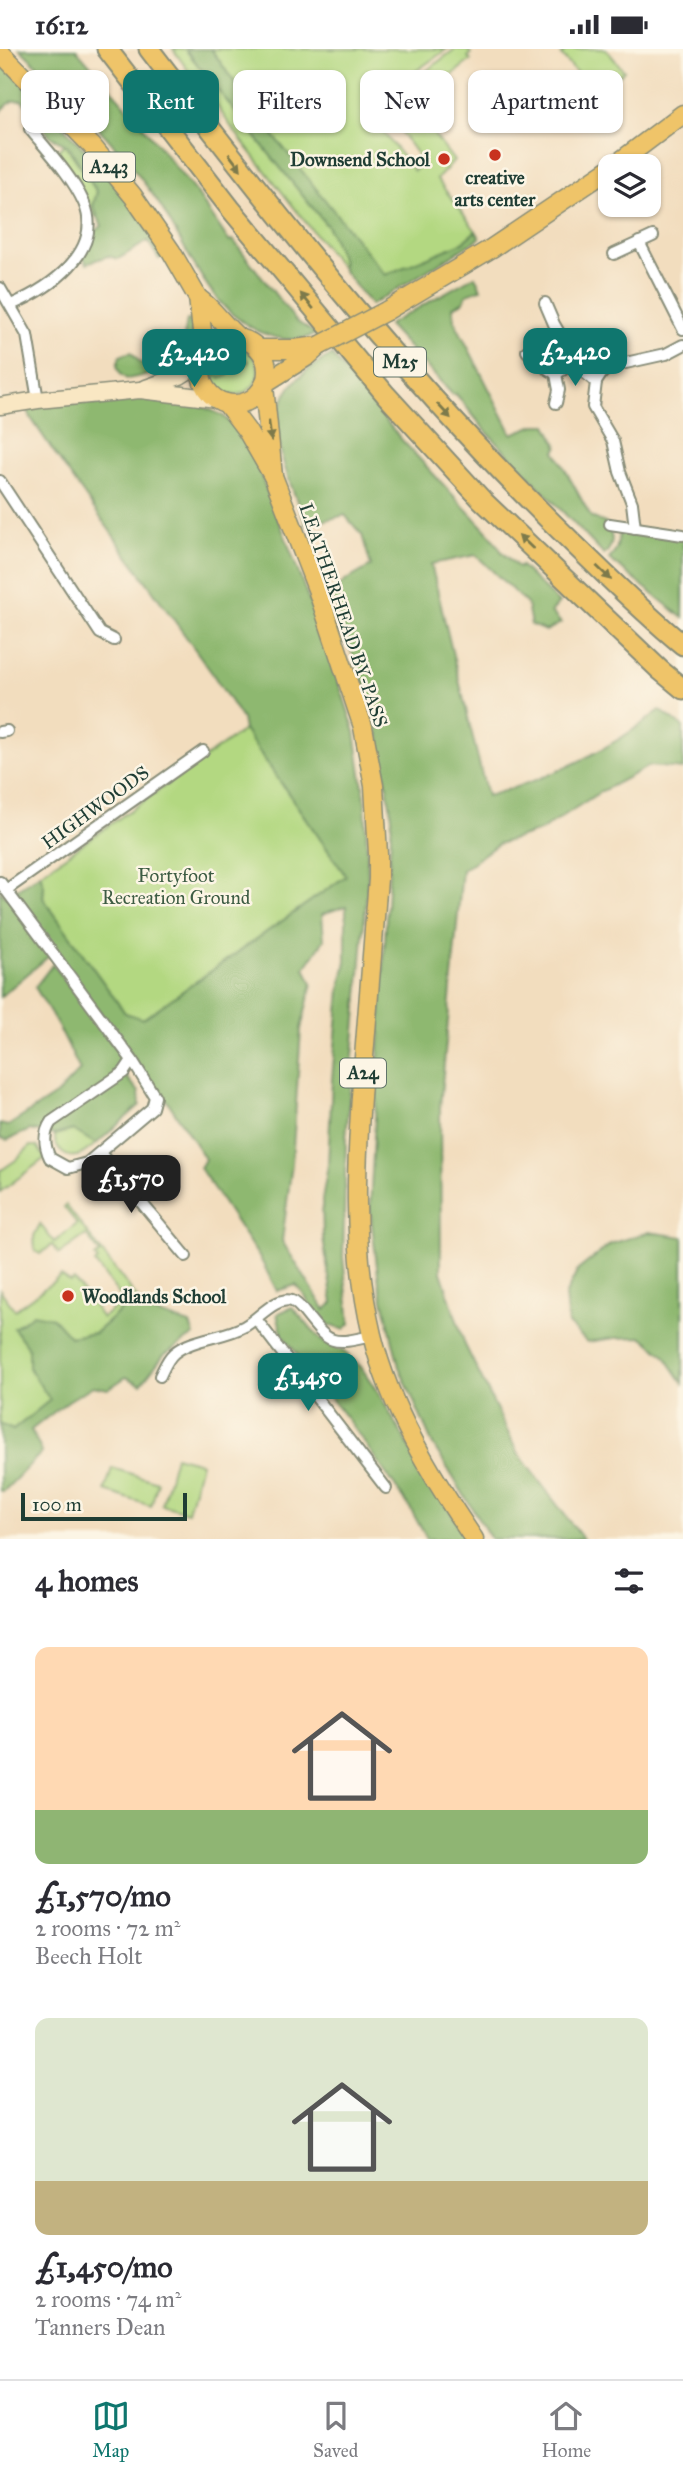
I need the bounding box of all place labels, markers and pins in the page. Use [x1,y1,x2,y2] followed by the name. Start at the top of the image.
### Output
[487,147,503,163] marker: creative arts center
[290,148,431,171] place label: Downsend School
[436,151,452,167] marker: Downsend School
[455,166,536,211] place label: creative arts center
[137,329,251,389] pin: £2,420
[518,329,632,388] pin: £2,420
[74,1155,188,1215] pin: £1,570
[82,1285,227,1308] place label: Woodlands School
[60,1288,76,1304] marker: Woodlands School
[251,1353,365,1413] pin: £1,450

